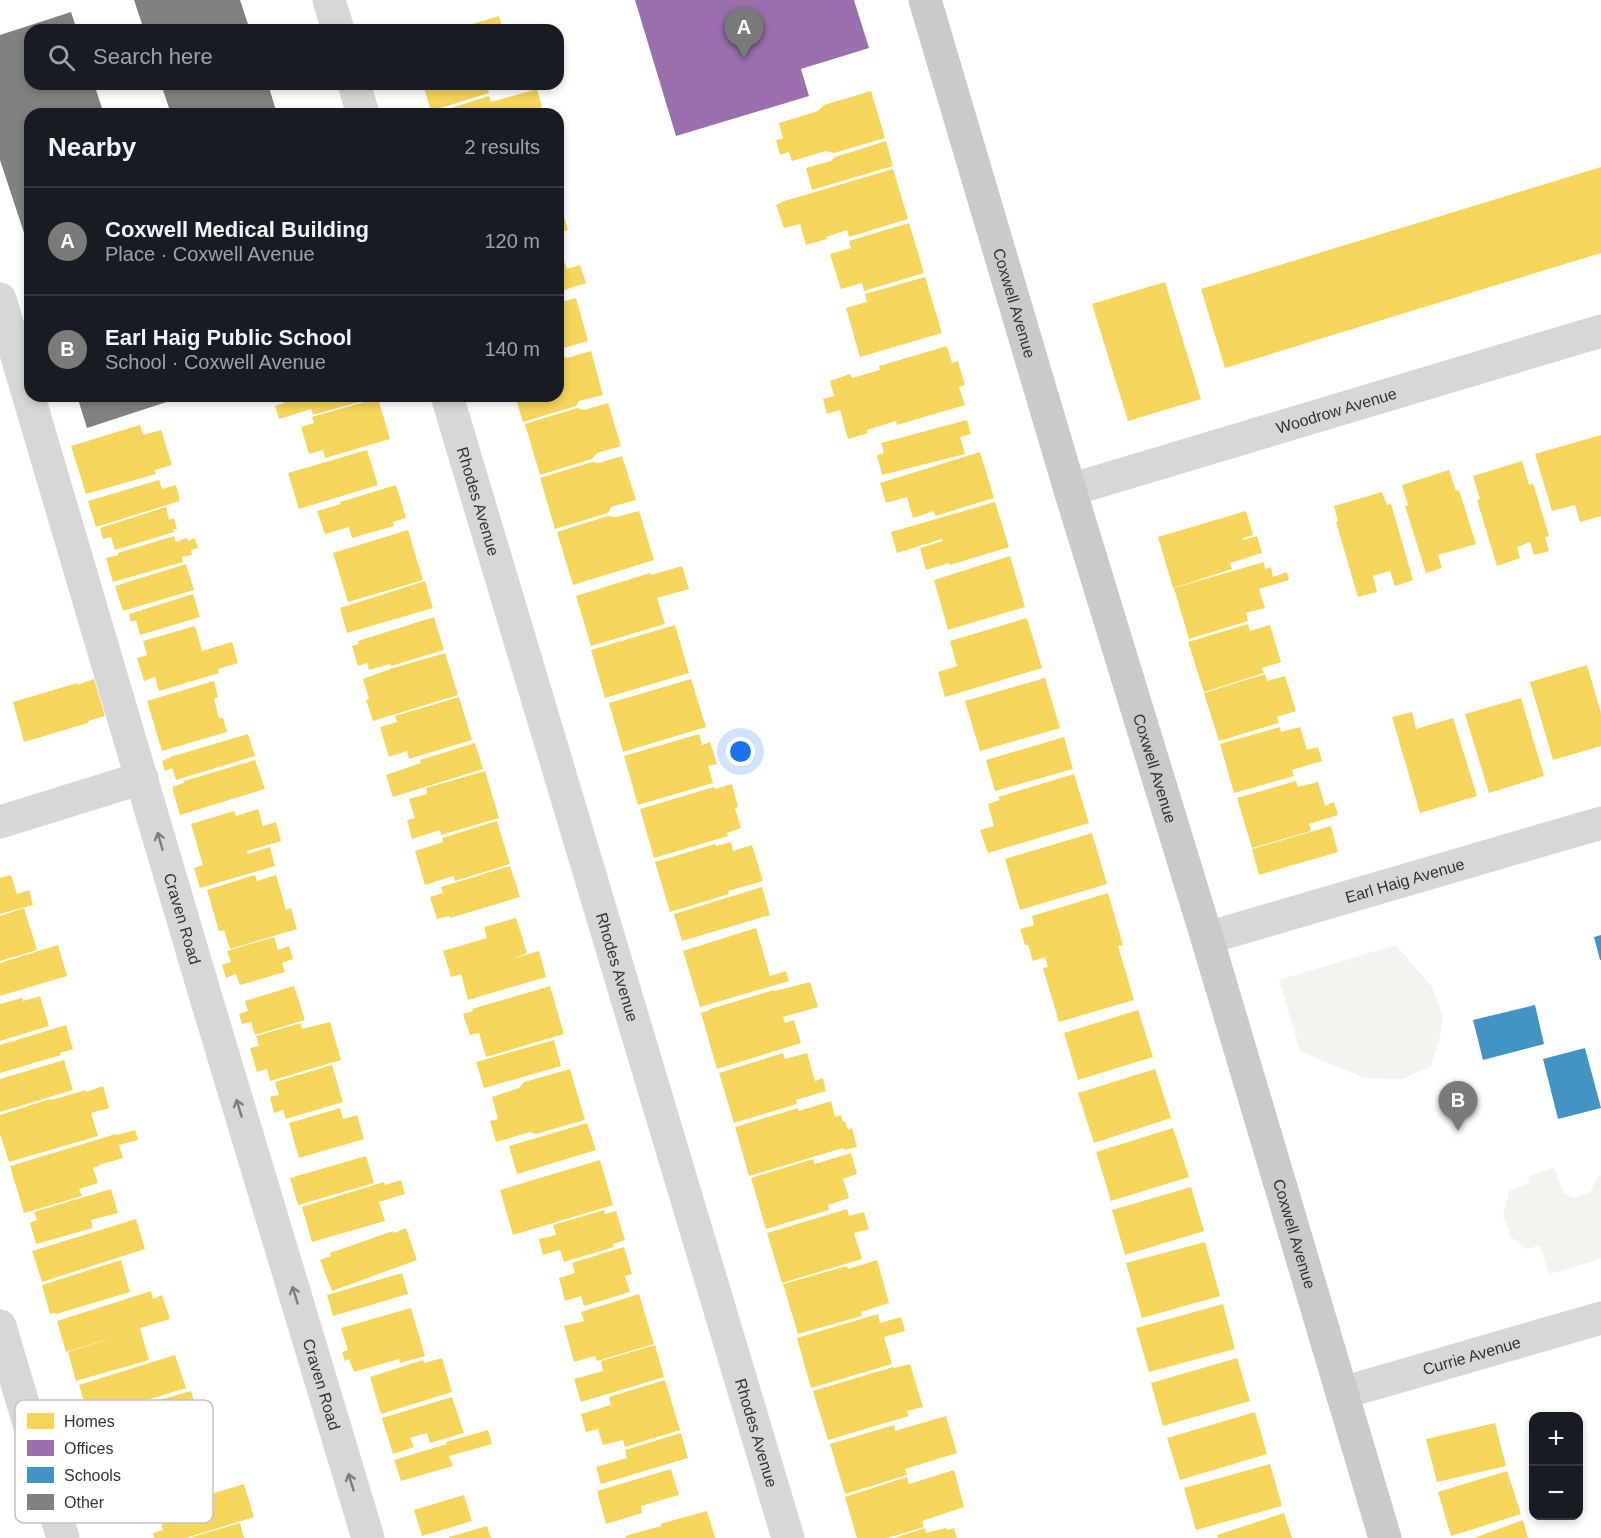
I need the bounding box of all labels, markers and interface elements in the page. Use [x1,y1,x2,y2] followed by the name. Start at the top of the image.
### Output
[724,8,764,58] pin: A
[24,24,564,90] search box
[45,41,78,74] icon: search
[93,44,213,69] text: Search here
[48,132,136,162] text: Nearby
[464,136,540,158] text: 2 results
[105,217,369,242] text: Coxwell Medical Building
[60,230,75,252] text: A
[484,230,540,252] text: 120 m
[105,243,315,265] text: Place · Coxwell Avenue
[990,246,1038,360] street label: Coxwell Avenue
[105,325,352,350] text: Earl Haig Public School
[60,338,75,360] text: B
[484,338,540,360] text: 140 m
[105,351,326,373] text: School · Coxwell Avenue
[1274,385,1399,437] street label: Woodrow Avenue
[454,445,502,558] street label: Rhodes Avenue
[1130,712,1179,825] street label: Coxwell Avenue
[726,737,755,766] your location
[154,832,165,851] one-way arrow
[1343,855,1467,906] street label: Earl Haig Avenue
[161,871,204,966] street label: Craven Road
[593,911,641,1024] street label: Rhodes Avenue
[1438,1082,1478,1131] pin: B
[233,1099,244,1118] one-way arrow
[1270,1177,1319,1291] street label: Coxwell Avenue
[289,1286,300,1305] one-way arrow
[1421,1334,1523,1378] street label: Currie Avenue
[300,1337,343,1432] street label: Craven Road
[732,1376,780,1489] street label: Rhodes Avenue
[15,1400,213,1523] legend
[1529,1412,1583,1520] map controls
[1529,1412,1583,1466] button: +
[64,1413,115,1430] text: Homes
[64,1440,114,1457] text: Offices
[1529,1466,1583,1520] button: −
[64,1467,121,1484] text: Schools
[345,1473,356,1492] one-way arrow
[64,1494,105,1511] text: Other

